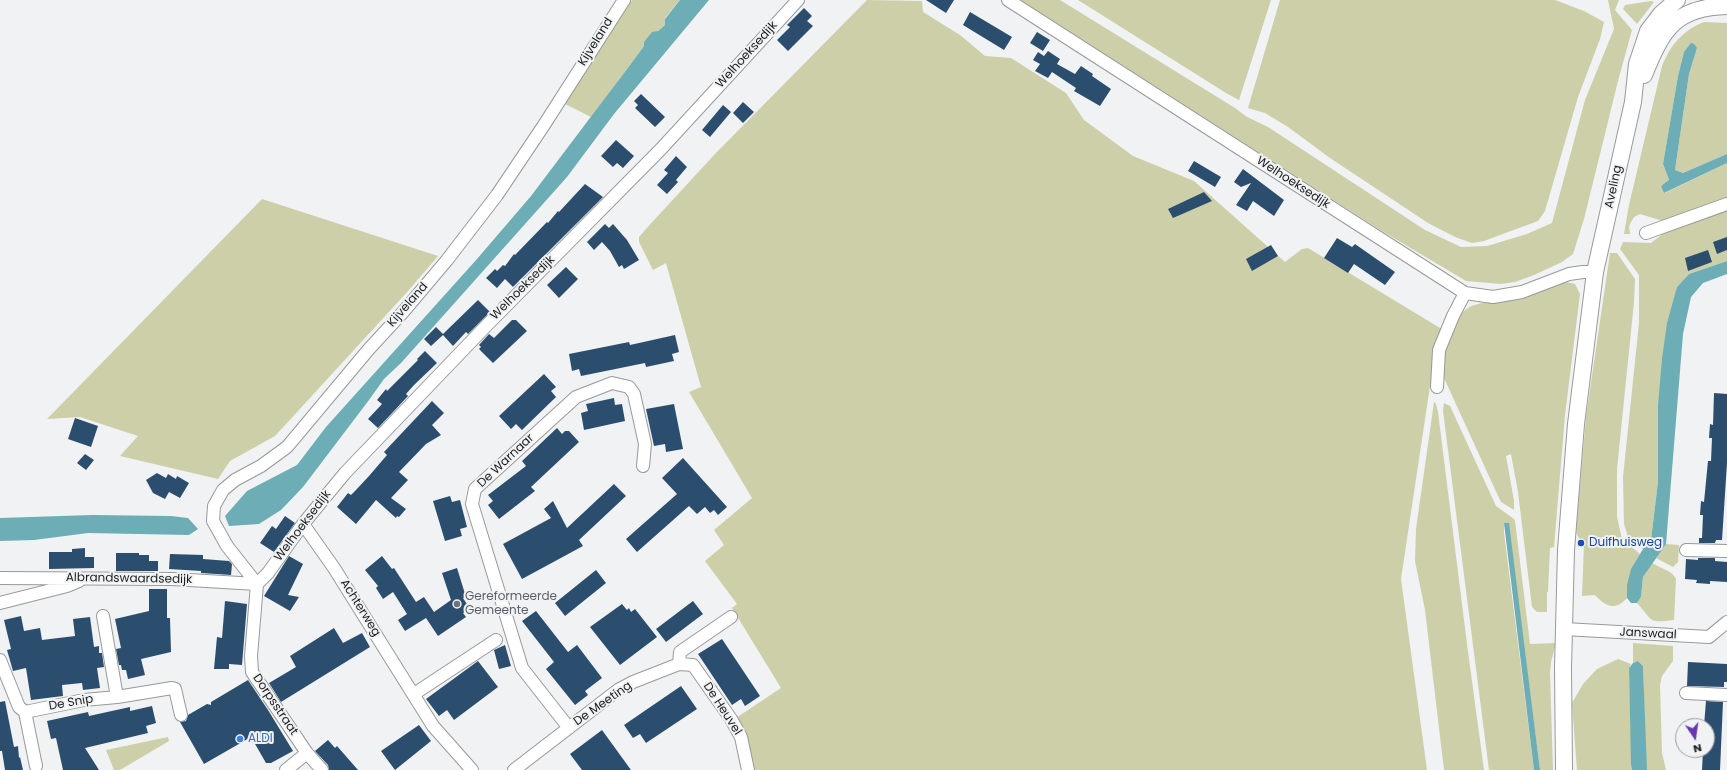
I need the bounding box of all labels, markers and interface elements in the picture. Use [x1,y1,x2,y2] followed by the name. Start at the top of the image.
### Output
[576,15,616,69] street label: Kijveland
[713,19,781,91] street label: Welhoeksedijk
[1253,154,1333,212] street label: Welhoeksedijk
[1602,164,1626,210] street label: Aveling
[488,253,558,323] street label: Welhoeksedijk
[385,280,431,330] street label: Kijveland
[475,431,537,491] street label: De Warnaar
[272,488,334,564] street label: Welhoeksedijk
[1589,536,1662,550] place label: Duifhuisweg
[1576,538,1586,548] marker: Duifhuisweg
[66,571,192,587] street label: Albrandswaardsedijk
[337,577,383,639] street label: Achterweg
[465,590,557,618] place label: Gereformeerde Gemeente
[452,599,462,609] marker: Gereformeerde Gemeente
[1619,625,1677,643] street label: Janswaal
[249,672,301,738] street label: Dorpsstraat
[571,679,635,729] street label: De Meeting
[700,680,744,738] street label: De Heuvel
[48,692,94,714] street label: De Snip
[1675,718,1715,758] north arrow
[248,732,273,746] place label: ALDI
[235,734,245,744] marker: ALDI
[1692,740,1703,757] text: N

